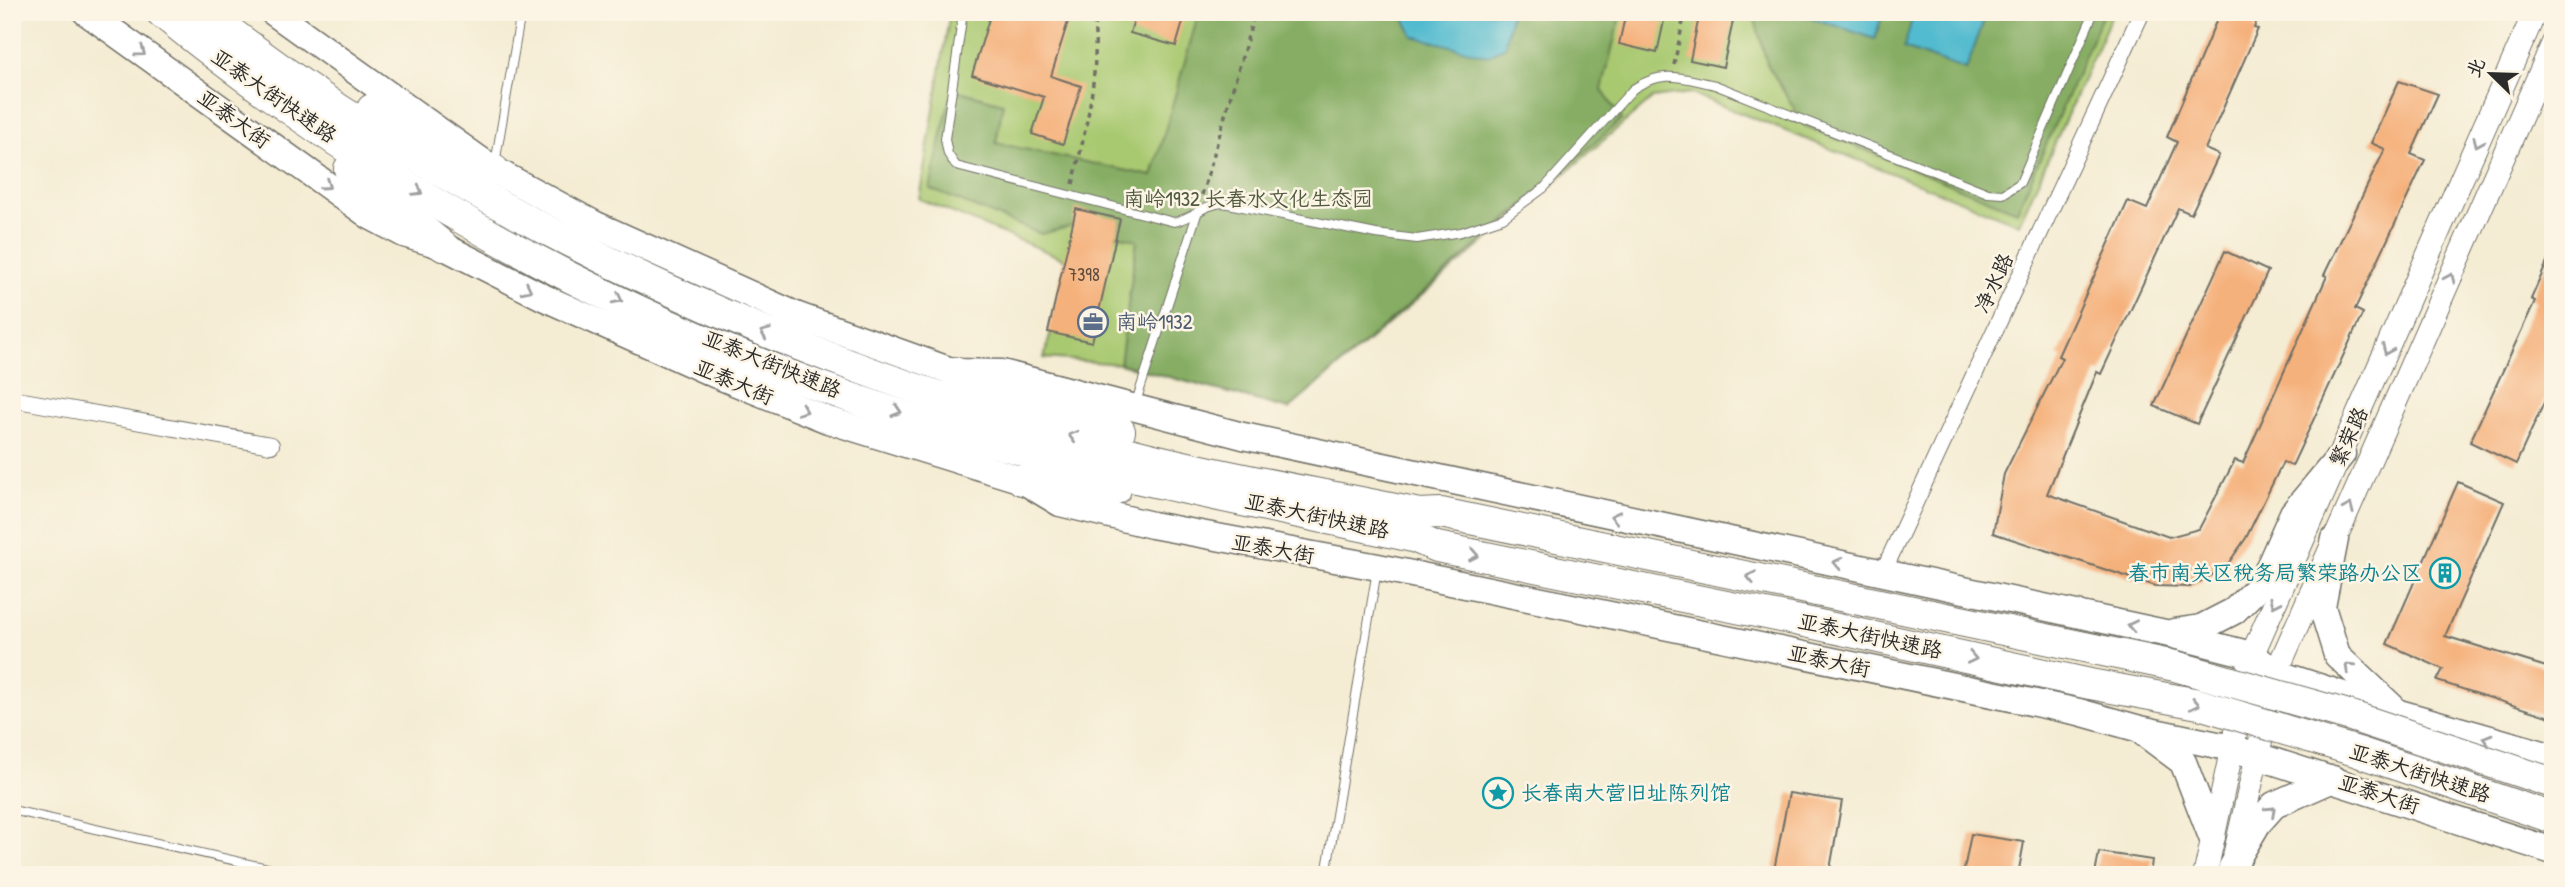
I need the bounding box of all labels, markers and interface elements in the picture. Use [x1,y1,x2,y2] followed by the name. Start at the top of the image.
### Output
[2456,38,2526,108] north arrow
[133,44,146,56] one-way arrow
[207,44,341,148] street label: 亚泰大街快速路
[2460,54,2491,81] text: 北
[193,84,275,154] street label: 亚泰大街
[2472,135,2486,147] one-way arrow
[318,177,331,189] one-way arrow
[411,183,424,196] one-way arrow
[1123,184,1373,213] park label: 南岭1932 长春水文化生态园
[1967,248,2020,317] street label: 净水路
[1068,262,1100,287] house number: 7398
[2442,272,2456,285] one-way arrow
[520,281,532,294] one-way arrow
[611,290,623,304] one-way arrow
[1076,305,1110,339] office icon: 南岭1932
[1116,307,1193,336] place label: 南岭1932
[699,325,845,403] street label: 亚泰大街快速路
[759,327,771,341] one-way arrow
[2381,343,2395,356] one-way arrow
[690,354,778,410] street label: 亚泰大街
[796,401,808,415] one-way arrow
[2322,402,2375,471] street label: 繁荣路
[891,403,903,417] one-way arrow
[1067,430,1079,445] one-way arrow
[1242,486,1392,545] street label: 亚泰大街快速路
[2340,503,2354,515] one-way arrow
[1609,510,1621,525] one-way arrow
[1229,527,1317,570] street label: 亚泰大街
[1468,546,1480,561] one-way arrow
[1832,556,1844,571] one-way arrow
[2428,556,2462,590] building icon: 春市南关区税务局繁荣路办公区
[2128,558,2422,587] place label: 春市南关区税务局繁荣路办公区
[1745,570,1757,585] one-way arrow
[2269,596,2283,608] one-way arrow
[1795,608,1945,664] street label: 亚泰大街快速路
[2126,620,2138,635] one-way arrow
[1785,640,1873,682] street label: 亚泰大街
[1966,650,1978,665] one-way arrow
[2344,662,2357,675] one-way arrow
[2189,695,2201,710] one-way arrow
[2481,732,2493,747] one-way arrow
[2346,738,2494,808] street label: 亚泰大街快速路
[2335,769,2423,819] street label: 亚泰大街
[1481,776,1515,810] place icon: 长春南大营旧址陈列馆
[1521,778,1731,807] place label: 长春南大营旧址陈列馆
[2262,806,2275,819] one-way arrow

